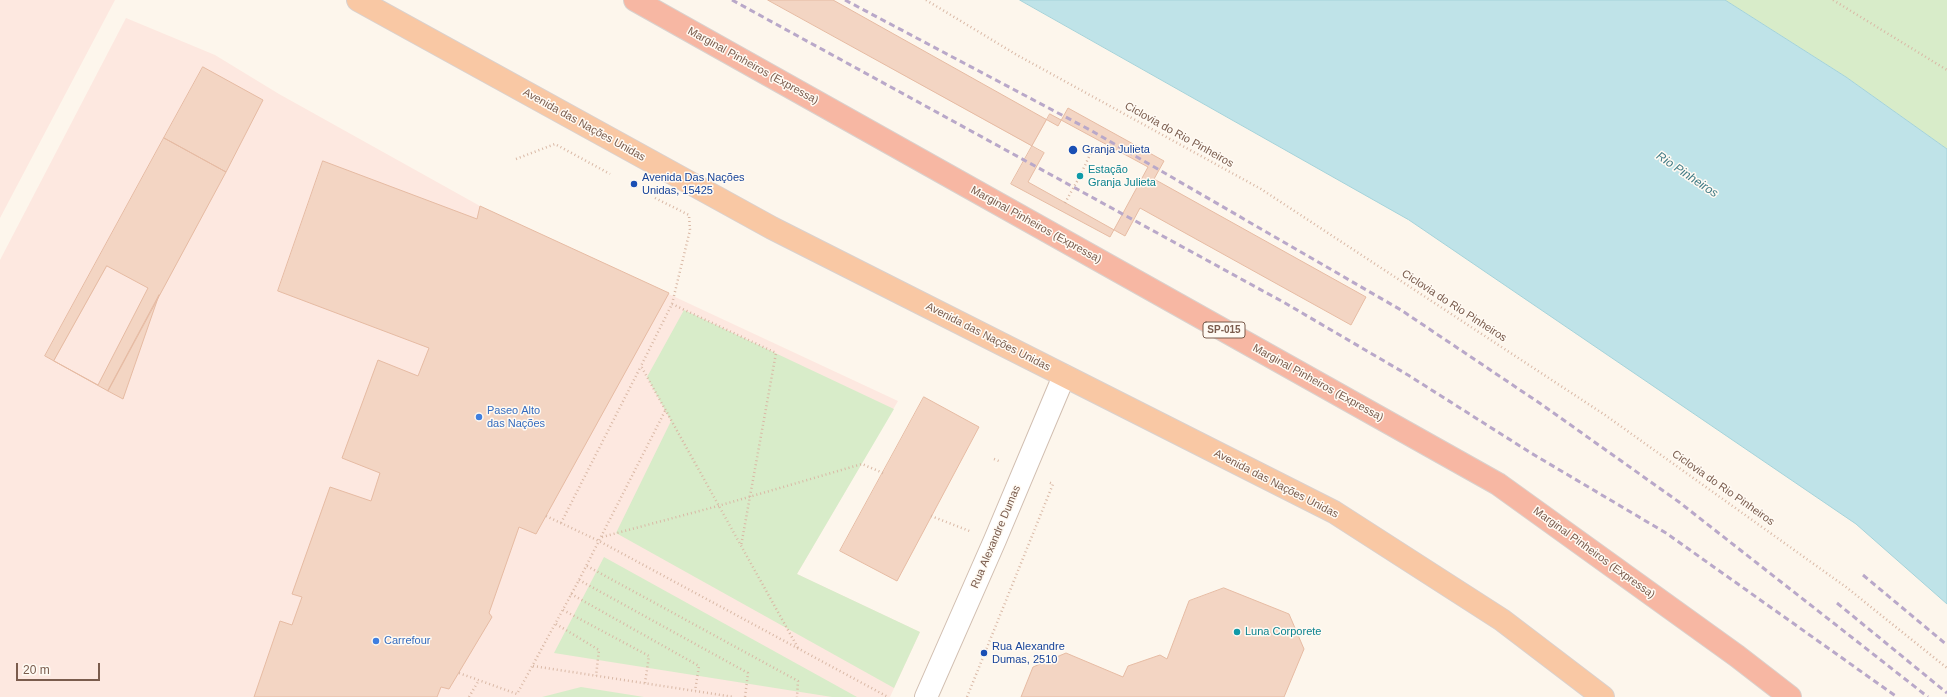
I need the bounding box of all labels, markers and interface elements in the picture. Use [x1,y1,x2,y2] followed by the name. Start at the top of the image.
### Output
[685,25,821,107] street label: Marginal Pinheiros (Expressa)
[520,86,648,164] street label: Avenida das Nações Unidas
[1122,100,1236,170] street label: Ciclovia do Rio Pinheiros
[1082,143,1150,157] place label: Granja Julieta
[1067,144,1079,156] marker: Granja Julieta
[1653,149,1721,201] water label: Rio Pinheiros
[1088,163,1156,189] place label: Estação Granja Julieta
[642,171,745,197] place label: Avenida Das Nações Unidas, 15425
[1075,171,1085,181] marker: Estação Granja Julieta
[629,179,639,189] marker: Avenida Das Nações Unidas, 15425
[968,184,1104,266] street label: Marginal Pinheiros (Expressa)
[1399,267,1509,345] street label: Ciclovia do Rio Pinheiros
[924,300,1052,374] street label: Avenida das Nações Unidas
[1203,322,1245,338] road number: SP-015
[1250,342,1386,424] street label: Marginal Pinheiros (Expressa)
[487,404,545,430] place label: Paseo Alto das Nações
[474,412,484,422] marker: Paseo Alto das Nações
[1212,447,1340,521] street label: Avenida das Nações Unidas
[1669,448,1777,528] street label: Ciclovia do Rio Pinheiros
[968,483,1024,591] street label: Rua Alexandre Dumas
[1531,504,1657,602] street label: Marginal Pinheiros (Expressa)
[1245,625,1321,639] place label: Luna Corporete
[1232,627,1242,637] marker: Luna Corporete
[384,634,430,648] place label: Carrefour
[371,636,381,646] marker: Carrefour
[992,640,1065,666] place label: Rua Alexandre Dumas, 2510
[979,648,989,658] marker: Rua Alexandre Dumas, 2510
[18,655,102,681] scale bar
[23,663,50,677] text: 20 m

